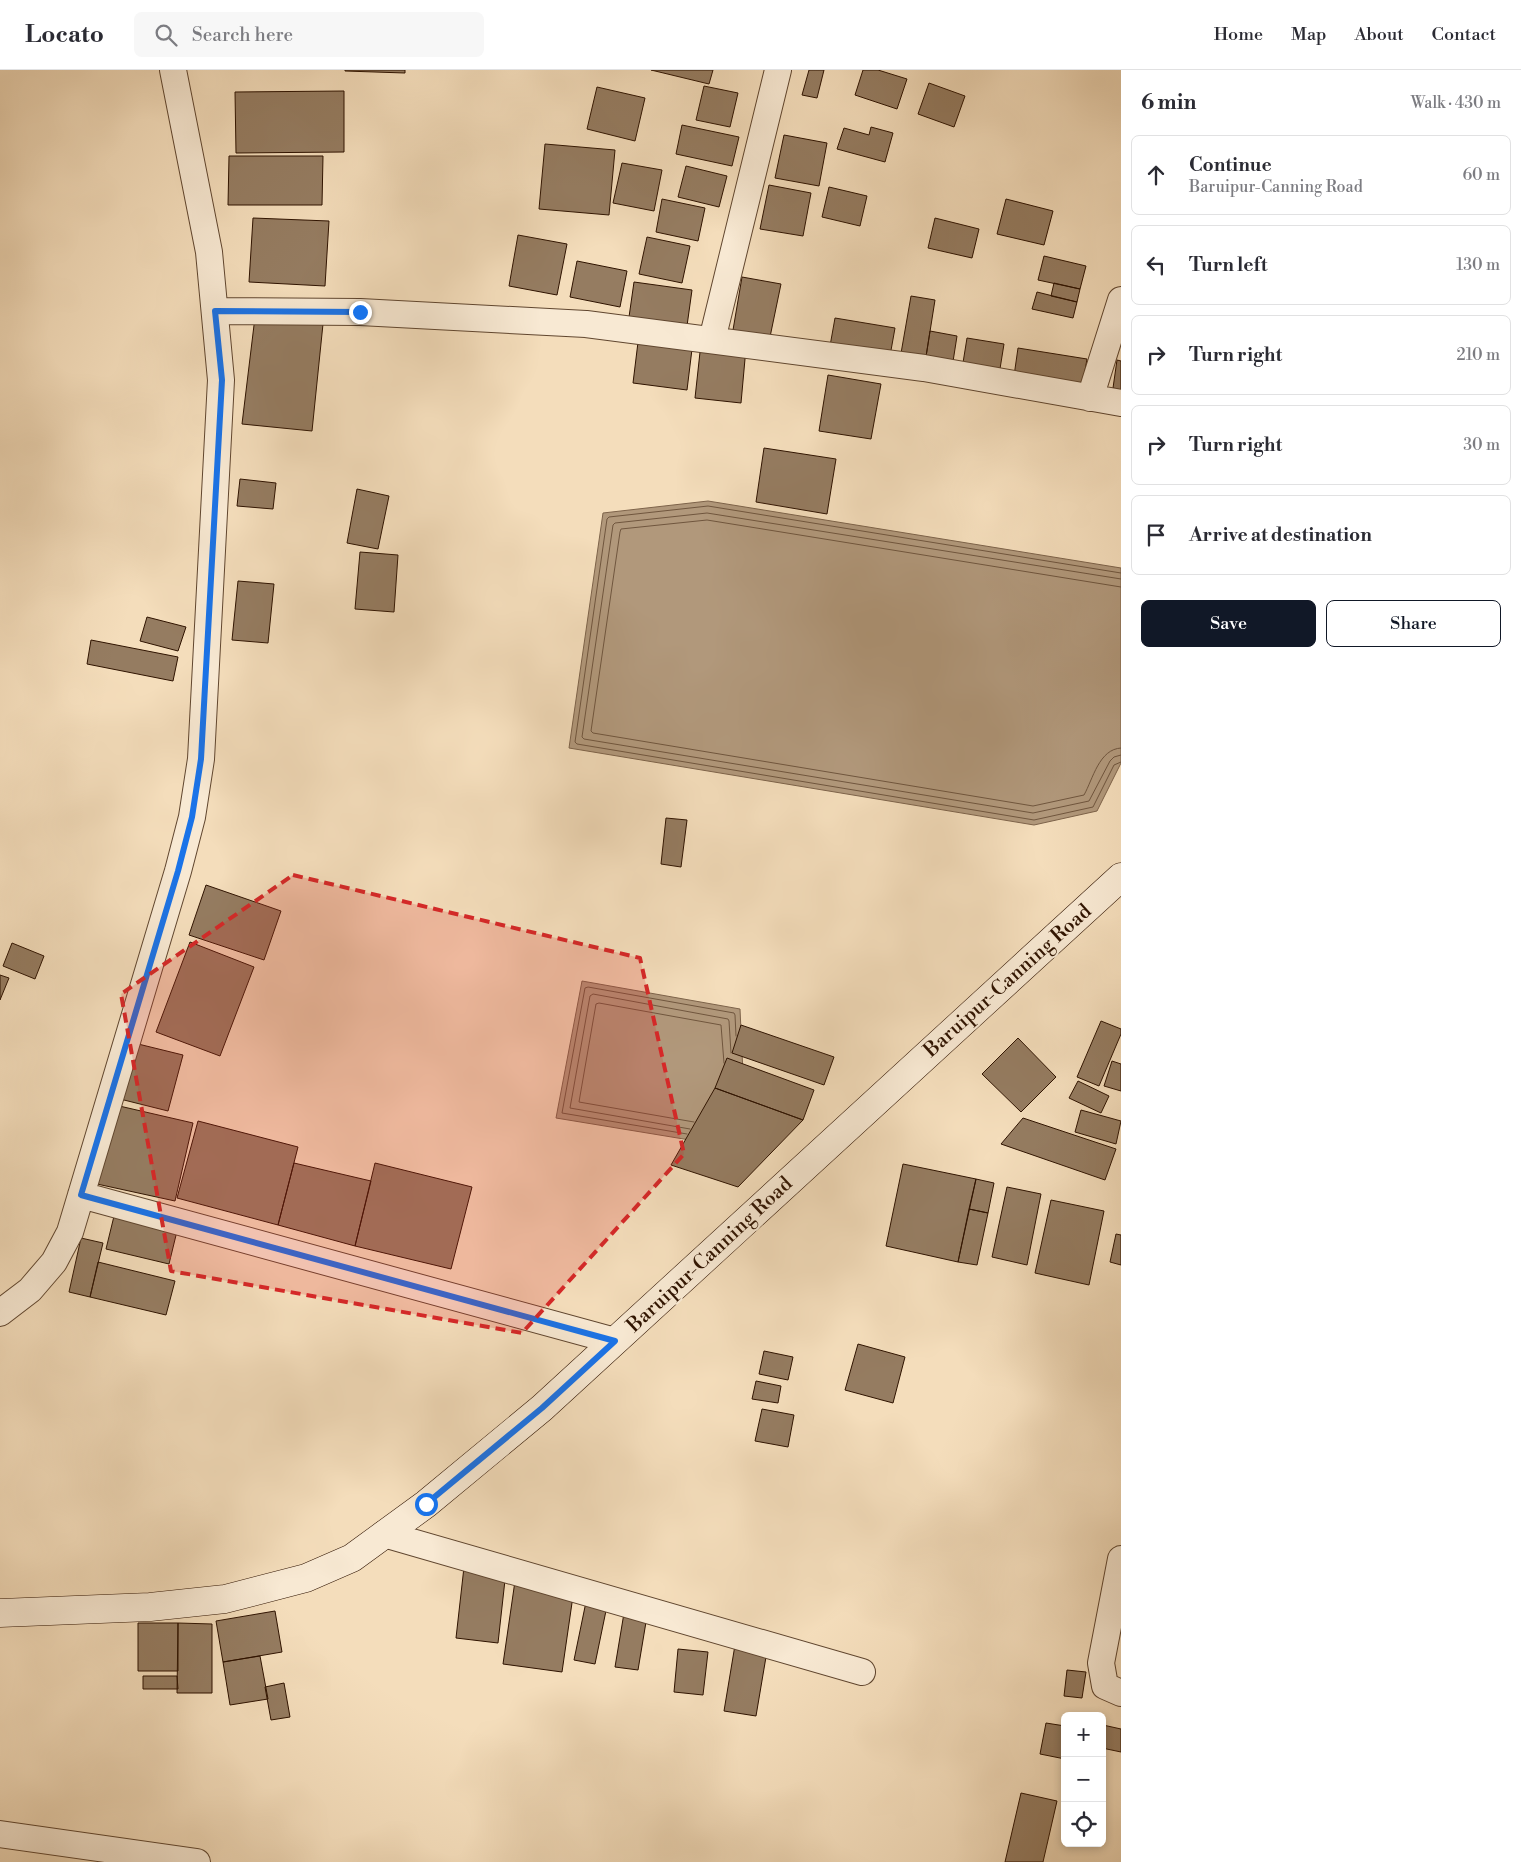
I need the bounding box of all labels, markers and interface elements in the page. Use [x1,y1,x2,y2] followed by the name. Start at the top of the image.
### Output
[134,12,484,57] search box
[25,20,104,50] text: Locato
[152,21,180,49] icon: search
[192,23,293,47] text: Search here
[1214,23,1263,46] text: Home
[1291,23,1327,46] text: Map
[1355,23,1404,46] text: About
[1432,23,1496,46] text: Contact
[1141,90,1196,116] text: 6 min
[1411,93,1501,113] text: Walk · 430 m
[1189,153,1272,177] text: Continue
[1142,161,1170,189] icon: ahead
[1462,165,1500,185] text: 60 m
[1189,177,1363,197] text: Baruipur-Canning Road
[1142,251,1170,279] icon: left
[1189,253,1268,277] text: Turn left
[1456,255,1500,275] text: 130 m
[349,301,372,324] route end
[1142,341,1170,369] icon: right
[1189,343,1282,367] text: Turn right
[1456,345,1500,365] text: 210 m
[1142,431,1170,459] icon: right
[1189,433,1282,457] text: Turn right
[1463,435,1500,455] text: 30 m
[1142,521,1170,549] icon: arrive
[1189,523,1372,547] text: Arrive at destination
[1141,600,1316,647] button: Save
[1326,600,1501,647] button: Share
[918,899,1098,1064] street label: Baruipur-Canning Road
[621,1171,798,1339] street label: Baruipur-Canning Road
[415,1493,438,1516] route start
[1061,1712,1106,1847] map controls
[1061,1712,1106,1757] button: +
[1061,1757,1106,1802] button: −
[1061,1802,1106,1847] button: locate

